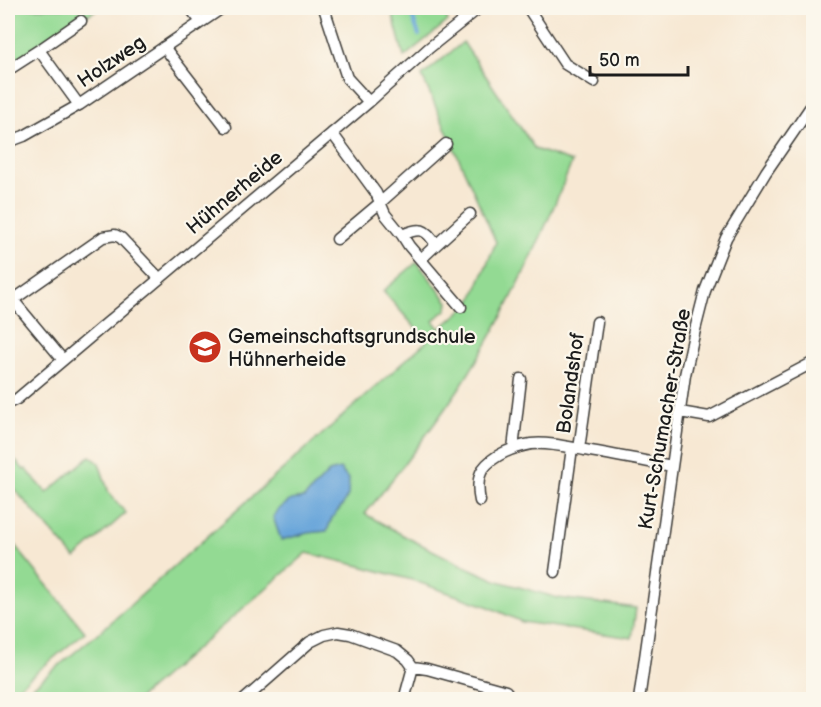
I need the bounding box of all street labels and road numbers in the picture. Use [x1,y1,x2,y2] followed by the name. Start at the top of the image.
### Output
[73,30,150,93] street label: Holzweg
[182,145,288,240] street label: Hühnerheide
[634,307,696,532] street label: Kurt-Schumacher-Straße
[552,331,590,435] street label: Bolandshof

